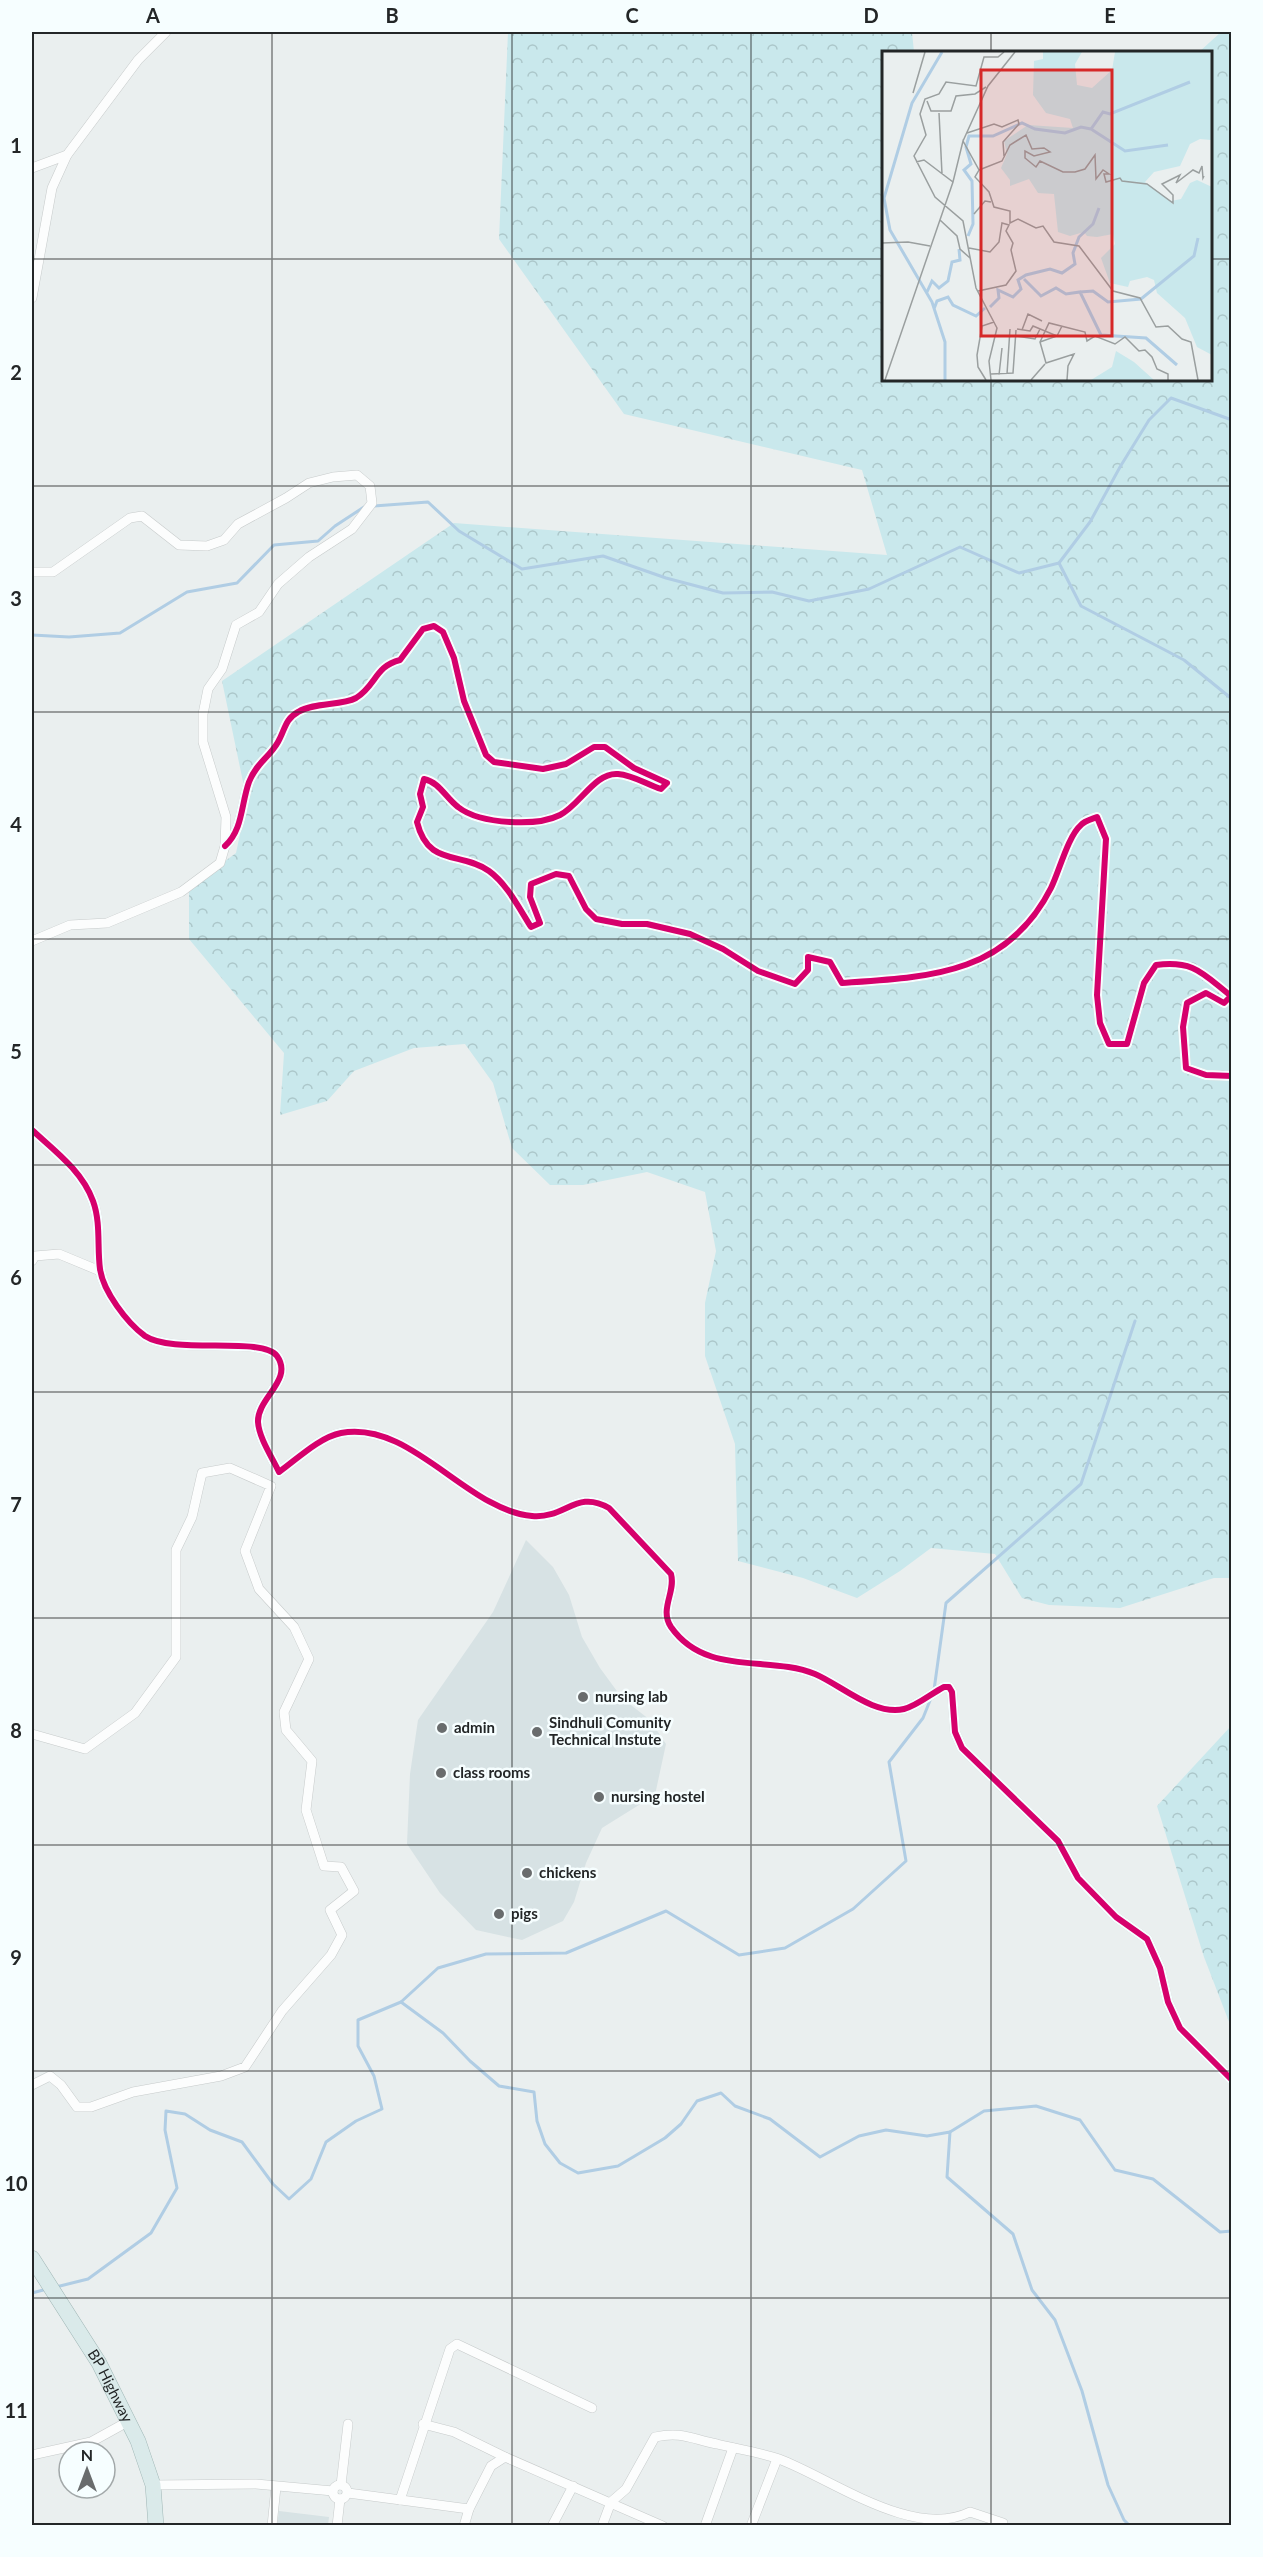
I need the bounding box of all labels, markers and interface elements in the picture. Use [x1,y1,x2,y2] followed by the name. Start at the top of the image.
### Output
[145,3,160,27] text: A
[385,3,399,27] text: B
[625,3,639,27] text: C
[863,3,879,27] text: D
[1104,3,1116,27] text: E
[882,51,1212,381] inset map
[10,133,22,157] text: 1
[10,360,22,384] text: 2
[10,586,22,610] text: 3
[10,812,22,836] text: 4
[10,1039,22,1063] text: 5
[10,1265,22,1289] text: 6
[10,1492,22,1516] text: 7
[595,1687,668,1705] place label: nursing lab
[576,1690,590,1704] marker: nursing lab
[549,1713,671,1748] place label: Sindhuli Comunity Technical Instute
[10,1718,22,1742] text: 8
[454,1718,495,1736] place label: admin
[435,1721,449,1735] marker: admin
[530,1725,544,1739] marker: Sindhuli Comunity Technical Instute
[453,1763,531,1781] place label: class rooms
[434,1766,448,1780] marker: class rooms
[611,1787,705,1805] place label: nursing hostel
[592,1790,606,1804] marker: nursing hostel
[539,1863,597,1881] place label: chickens
[520,1866,534,1880] marker: chickens
[511,1904,538,1922] place label: pigs
[492,1907,506,1921] marker: pigs
[10,1945,22,1969] text: 9
[4,2171,28,2195] text: 10
[84,2345,137,2425] street label: BP Highway
[4,2398,28,2422] text: 11
[57,2440,117,2500] north arrow
[81,2445,93,2464] text: N

